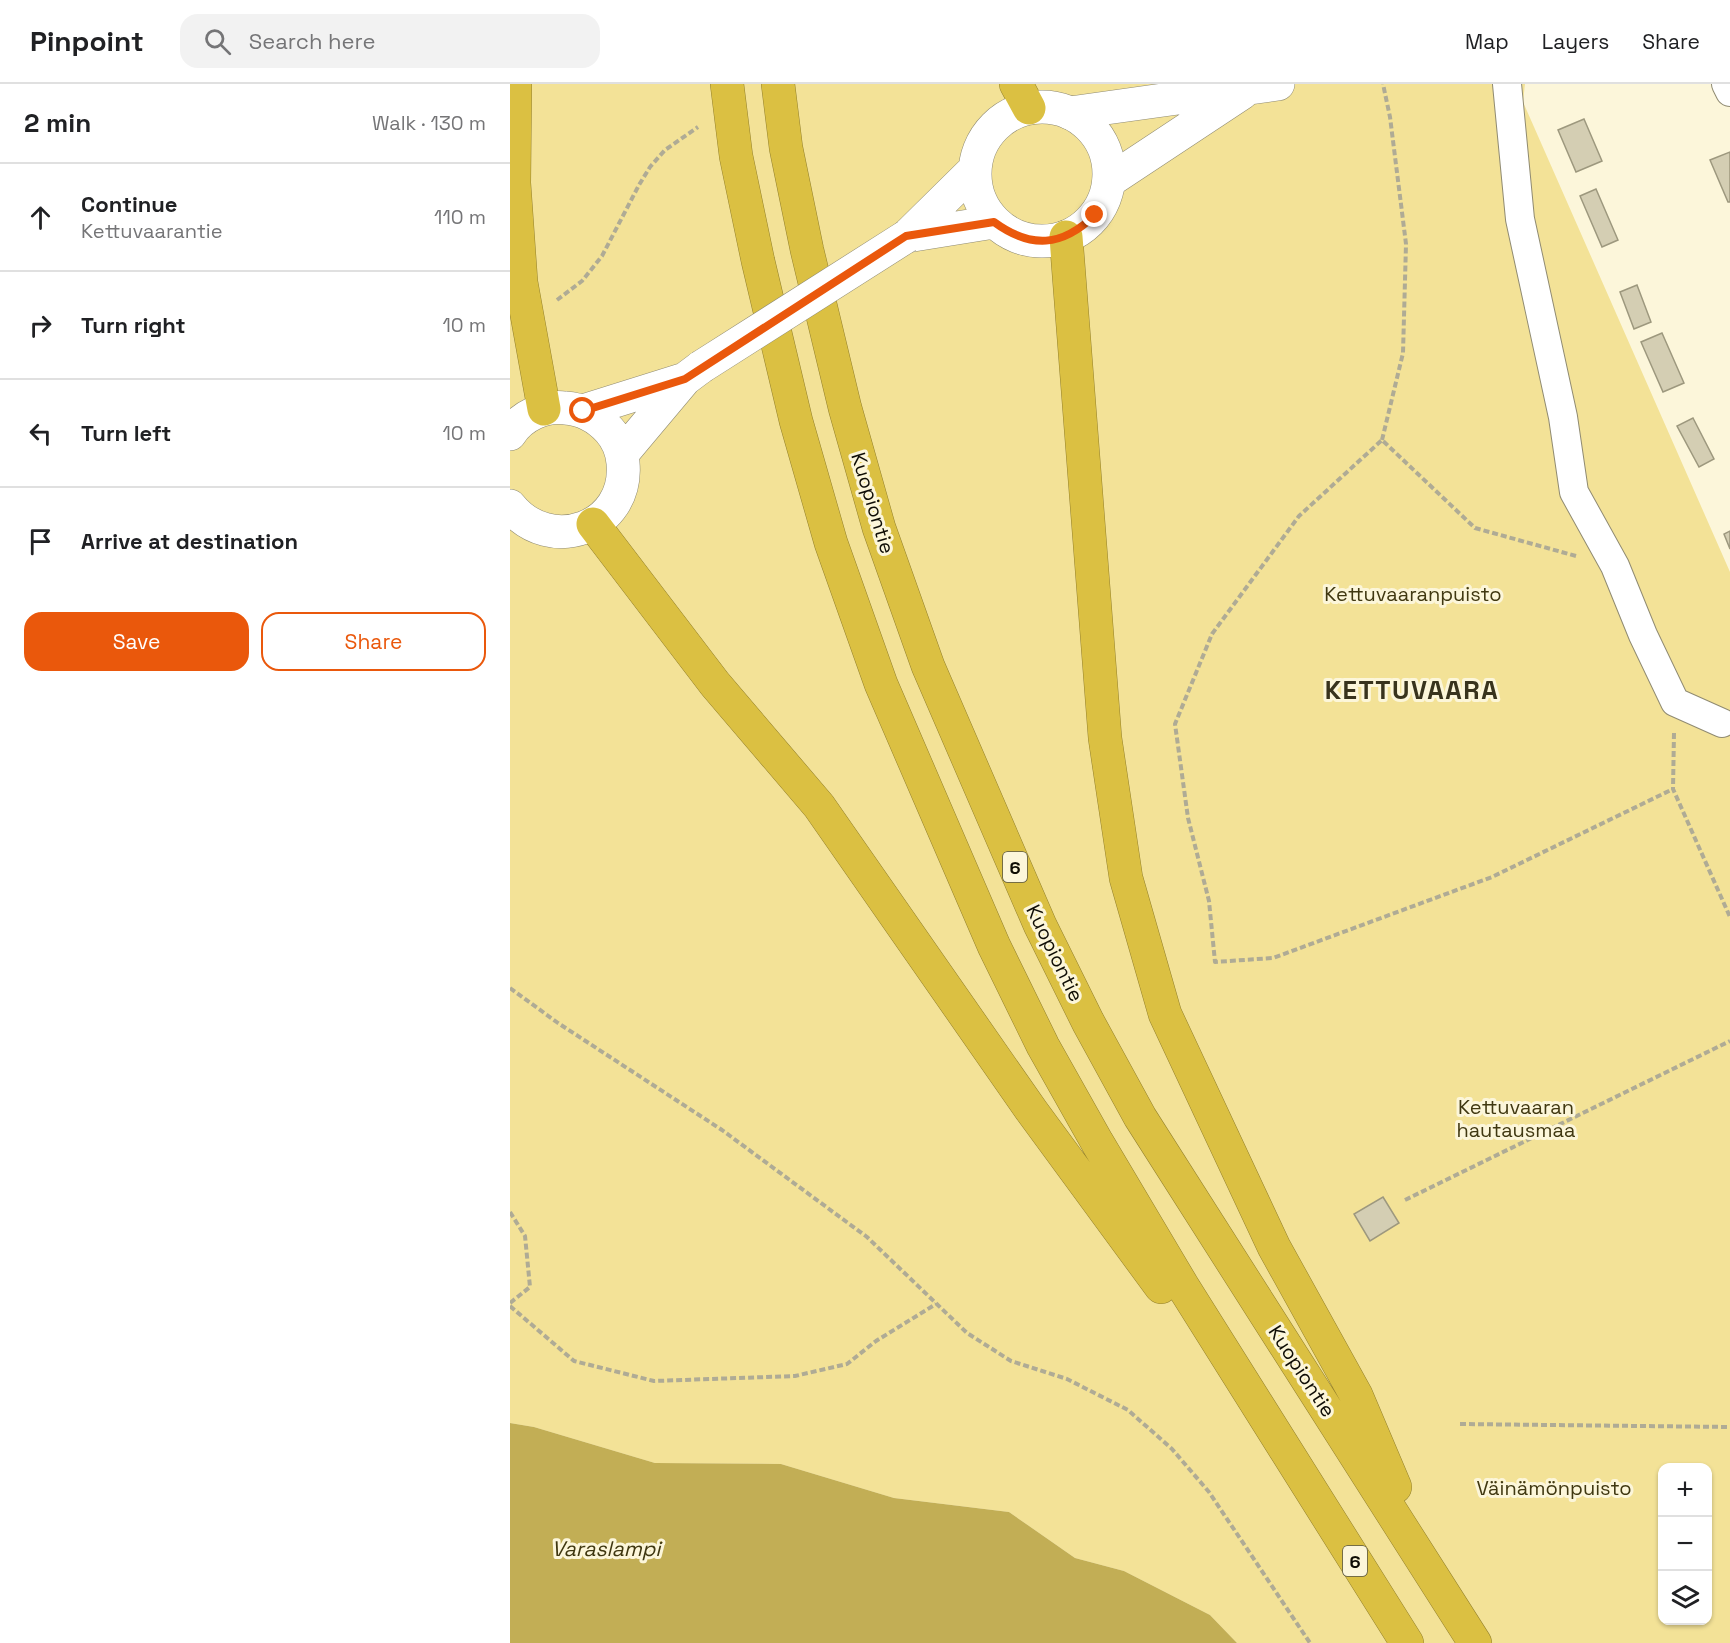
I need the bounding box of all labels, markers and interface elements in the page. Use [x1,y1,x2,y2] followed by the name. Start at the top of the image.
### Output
[180,14,600,68] search box
[30,23,144,59] text: Pinpoint
[201,25,234,58] icon: search
[249,27,375,55] text: Search here
[1465,28,1509,55] text: Map
[1542,28,1609,55] text: Layers
[1642,28,1700,55] text: Share
[24,106,91,140] text: 2 min
[372,110,486,136] text: Walk · 130 m
[81,190,177,218] text: Continue
[24,201,57,234] icon: ahead
[1081,201,1107,227] route end
[434,204,486,230] text: 110 m
[81,218,223,244] text: Kettuvaarantie
[24,309,57,342] icon: right
[81,311,186,339] text: Turn right
[442,312,486,338] text: 10 m
[569,397,595,423] route start
[24,417,57,450] icon: left
[81,419,171,447] text: Turn left
[442,420,486,446] text: 10 m
[845,449,901,557] street label: Kuopiontie
[24,525,57,558] icon: arrive
[81,527,298,555] text: Arrive at destination
[1324,581,1502,607] park label: Kettuvaaranpuisto
[24,612,249,671] button: Save
[261,612,486,671] button: Share
[1325,673,1499,707] district label: KETTUVAARA
[1003,852,1027,882] road number: 6
[1020,900,1090,1006] street label: Kuopiontie
[1456,1094,1576,1143] park label: Kettuvaaran hautausmaa
[1263,1320,1341,1422] street label: Kuopiontie
[1658,1463,1712,1625] map controls
[1658,1463,1712,1517] button: +
[1476,1475,1632,1501] park label: Väinämönpuisto
[1658,1517,1712,1571] button: −
[552,1535,663,1562] water label: Varaslampi
[1343,1546,1367,1576] road number: 6
[1658,1571,1712,1625] button: layers

